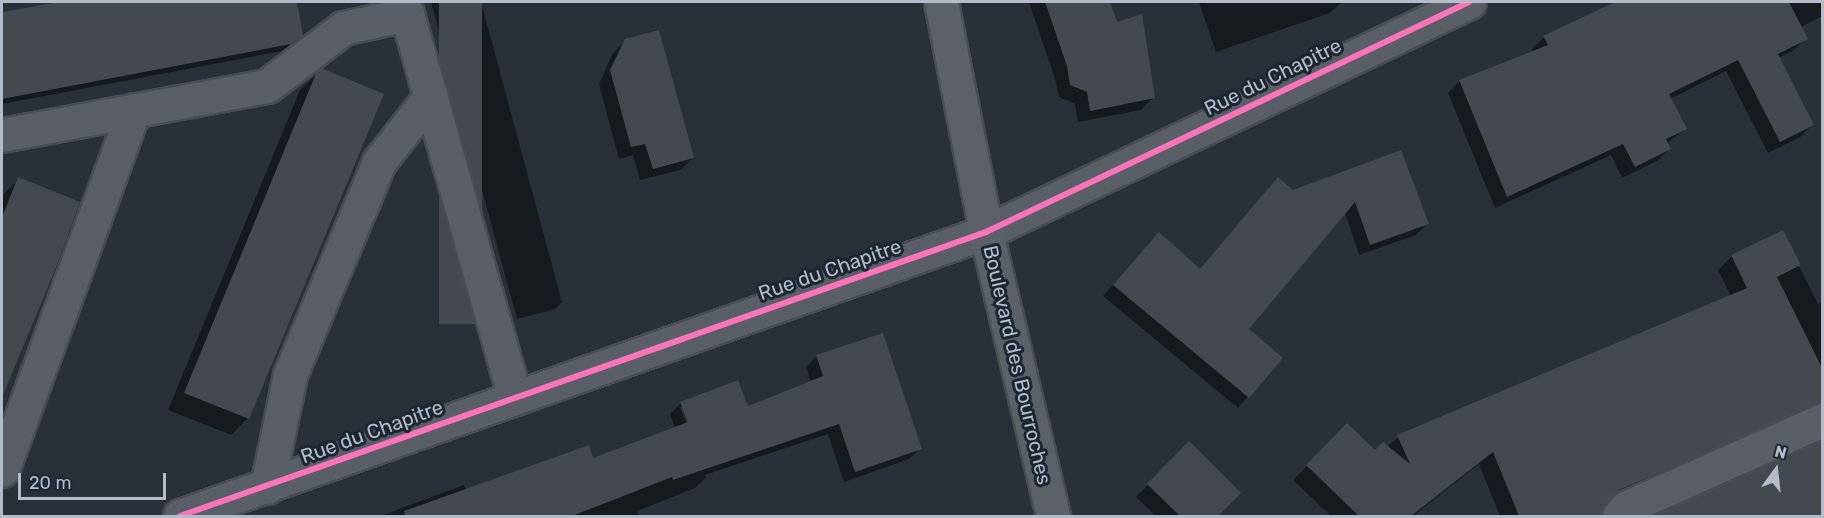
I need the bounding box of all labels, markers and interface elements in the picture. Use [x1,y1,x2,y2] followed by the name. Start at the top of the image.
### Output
[1200,33,1346,121] street label: Rue du Chapitre
[755,234,905,306] street label: Rue du Chapitre
[978,243,1056,487] street label: Boulevard des Bourroches
[298,395,446,469] street label: Rue du Chapitre
[1746,440,1806,500] north arrow
[1773,441,1789,463] text: N
[21,461,170,499] scale bar
[29,472,71,494] text: 20 m

